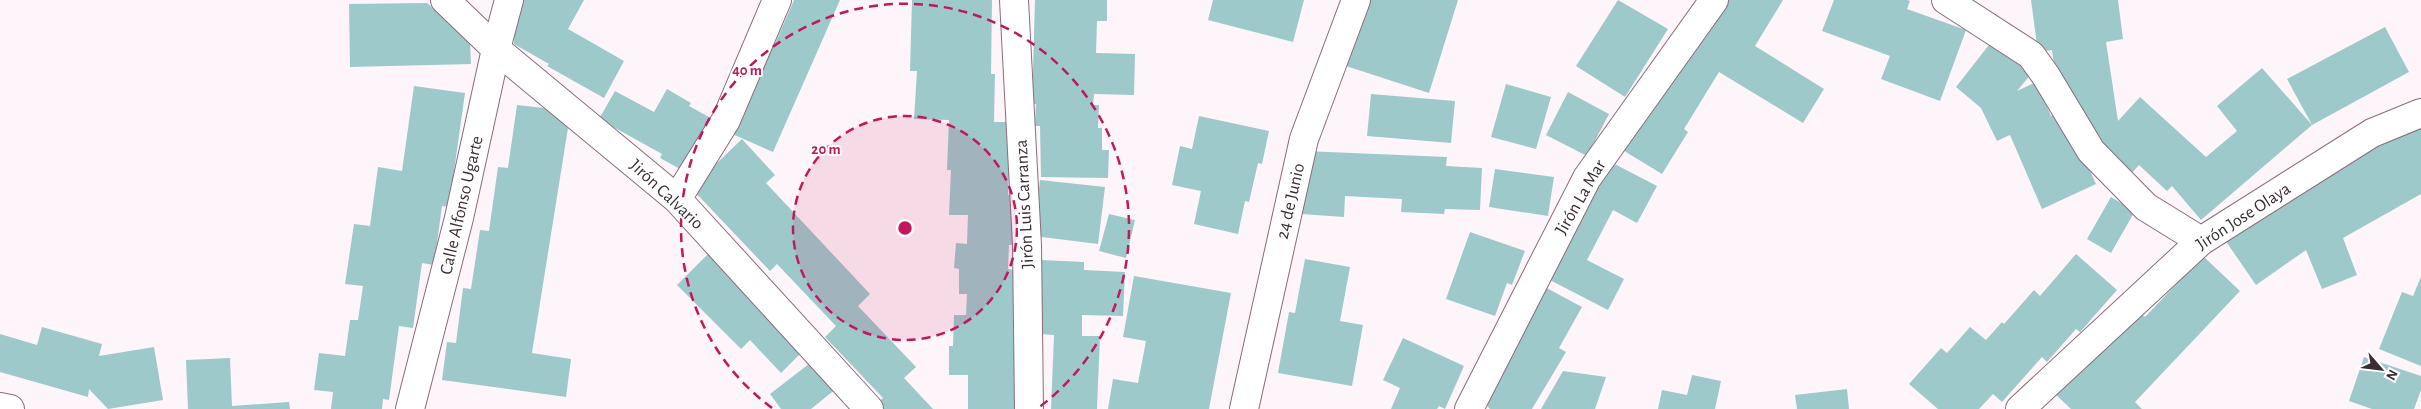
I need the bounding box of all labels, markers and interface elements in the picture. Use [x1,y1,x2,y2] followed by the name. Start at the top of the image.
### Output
[732,63,762,78] text: 40 m
[437,134,487,276] street label: Calle Alfonso Ugarte
[1013,139,1037,269] street label: Jirón Luis Carranza
[811,142,841,157] text: 20 m
[626,156,707,233] street label: Jirón Calvario
[1552,157,1610,238] street label: Jirón La Mar
[1274,161,1308,241] street label: 24 de Junio
[2193,180,2294,254] street label: Jirón Jose Olaya
[896,219,914,237] centre of rings
[2356,344,2406,394] north arrow
[2383,367,2400,382] text: N

